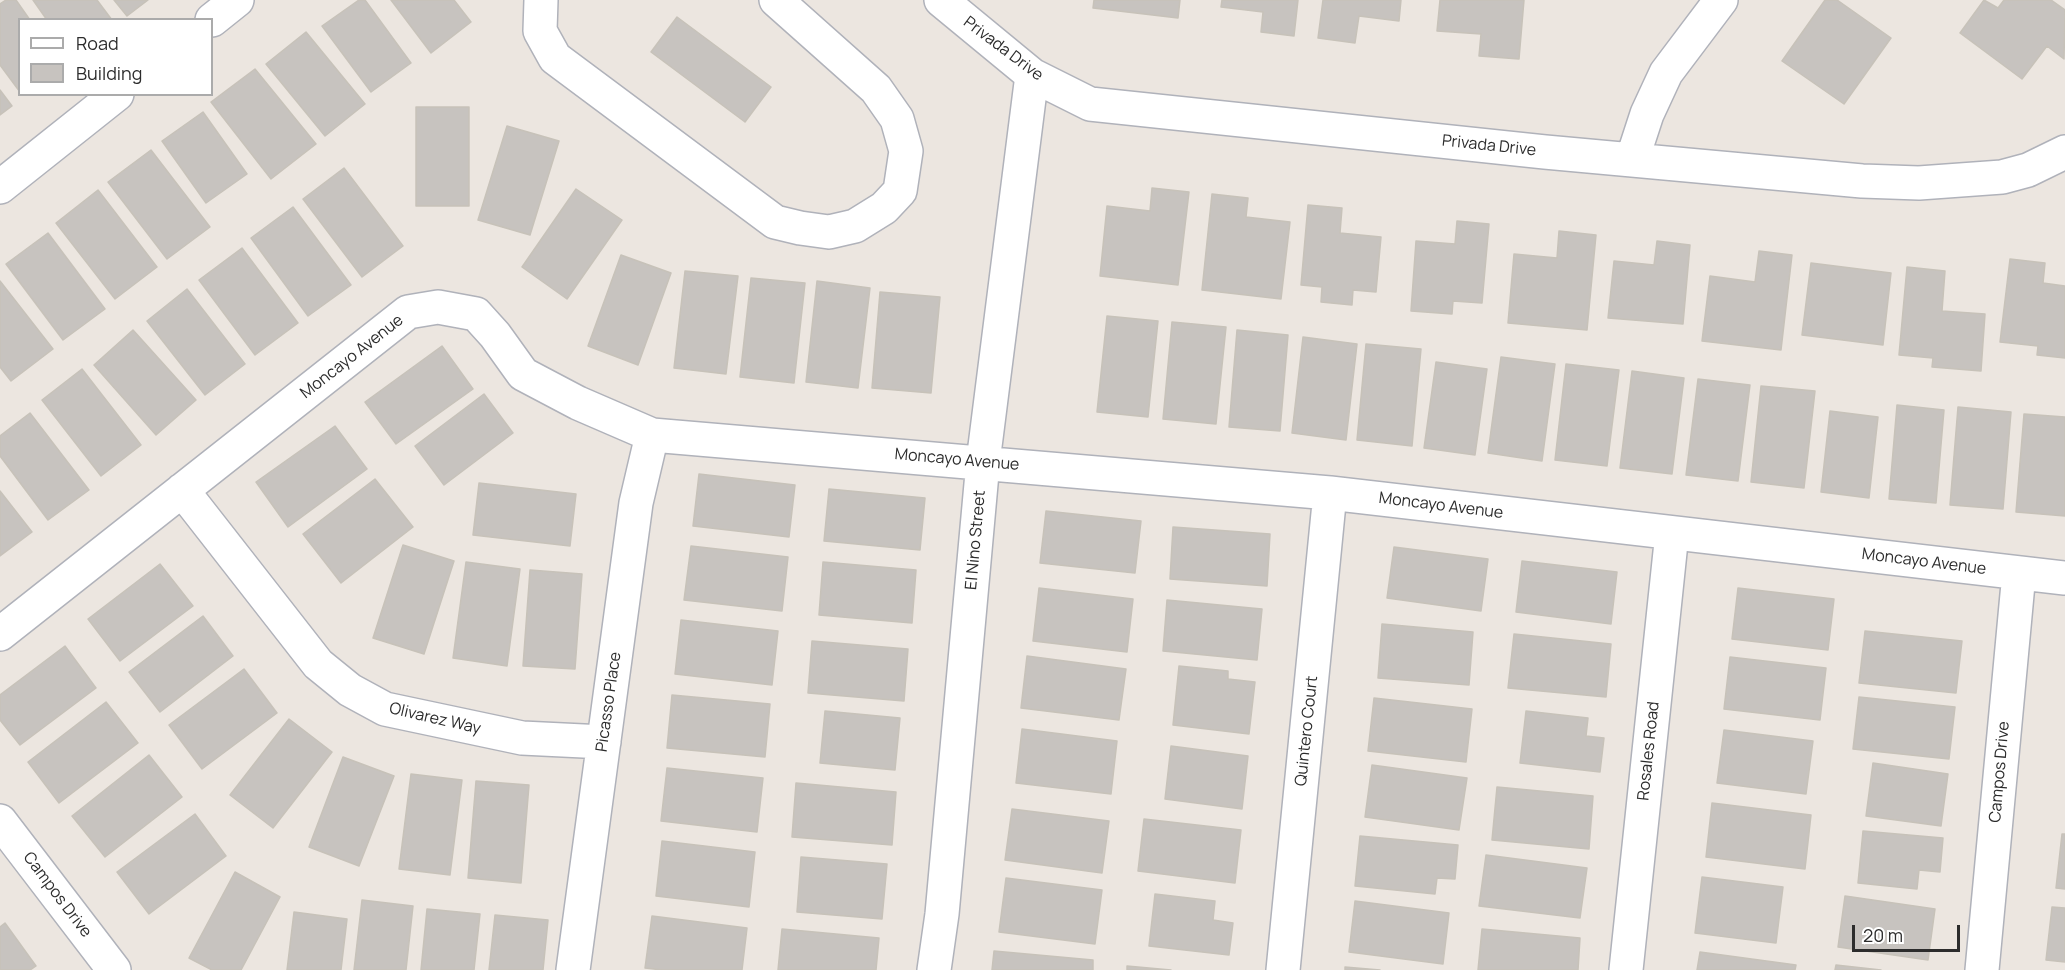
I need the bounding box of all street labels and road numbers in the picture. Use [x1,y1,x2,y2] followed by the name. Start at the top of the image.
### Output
[959,13,1047,85] street label: Privada Drive
[1441,132,1537,160] street label: Privada Drive
[297,311,407,403] street label: Moncayo Avenue
[894,445,1020,475] street label: Moncayo Avenue
[962,489,990,591] street label: El Nino Street
[1378,489,1504,523] street label: Moncayo Avenue
[1861,545,1987,579] street label: Moncayo Avenue
[592,651,626,753] street label: Picasso Place
[1292,675,1322,787] street label: Quintero Court
[387,699,483,739] street label: Olivarez Way
[1634,701,1664,801] street label: Rosales Road
[1986,720,2014,824] street label: Campos Drive
[19,849,95,941] street label: Campos Drive

